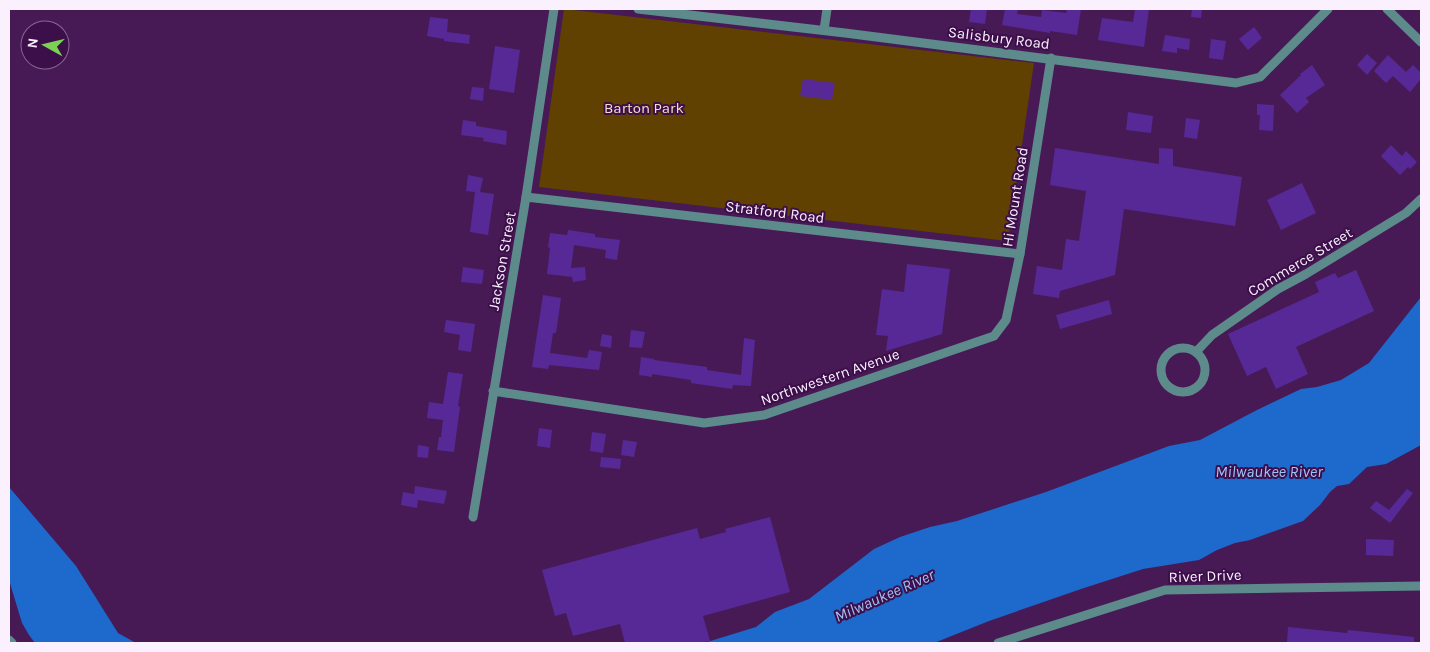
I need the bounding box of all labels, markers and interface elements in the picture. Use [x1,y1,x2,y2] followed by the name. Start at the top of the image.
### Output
[20,20,70,70] north arrow
[947,23,1051,53] street label: Salisbury Road
[24,37,42,49] text: N
[604,99,684,117] park label: Barton Park
[998,146,1032,248] street label: Hi Mount Road
[724,197,826,227] street label: Stratford Road
[484,210,520,312] street label: Jackson Street
[1244,224,1356,300] street label: Commerce Street
[758,345,902,409] street label: Northwestern Avenue
[1215,462,1323,481] water label: Milwaukee River
[831,565,938,626] water label: Milwaukee River
[1168,566,1242,586] street label: River Drive

